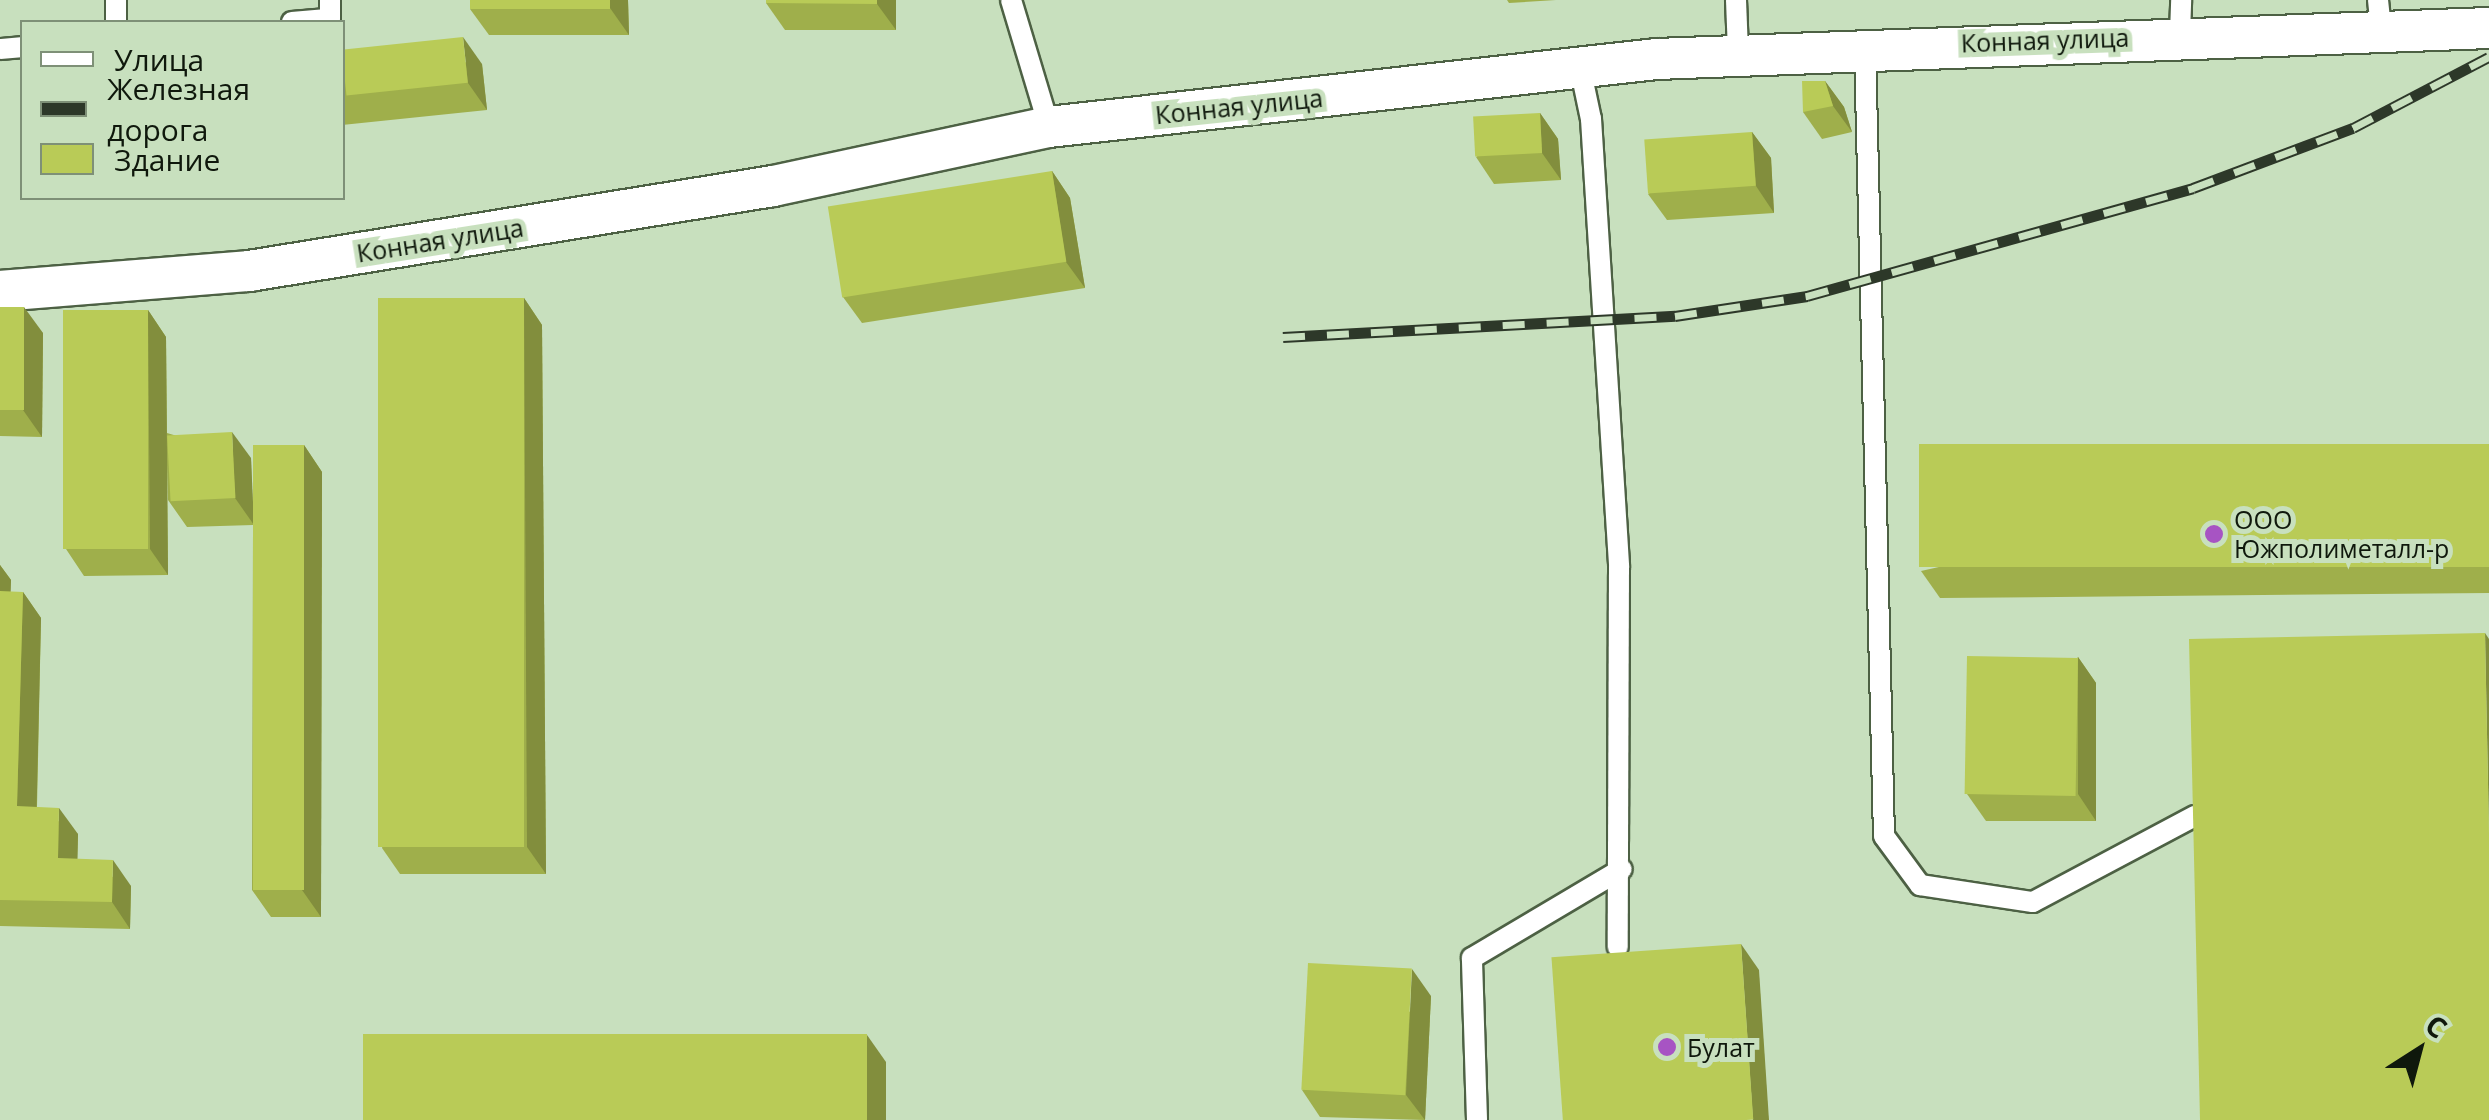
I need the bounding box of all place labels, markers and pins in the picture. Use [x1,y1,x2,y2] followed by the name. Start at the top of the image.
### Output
[2234,505,2449,564] place label: ООО Южполиметалл-р
[2203,523,2225,545] marker: ООО Южполиметалл-р
[1687,1032,1755,1062] place label: Булат
[1656,1036,1678,1058] marker: Булат

